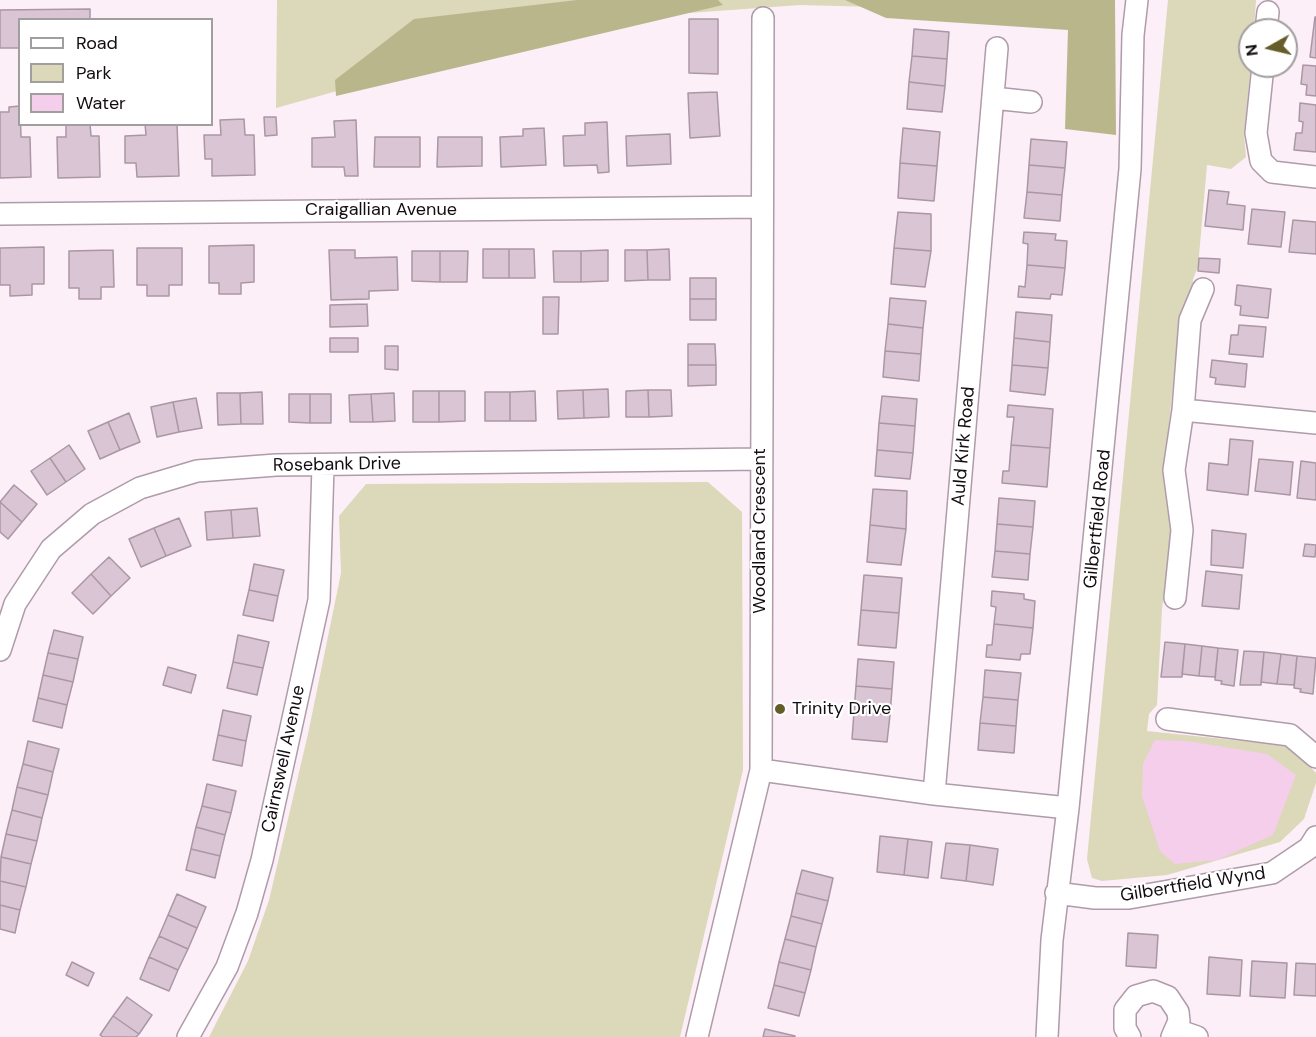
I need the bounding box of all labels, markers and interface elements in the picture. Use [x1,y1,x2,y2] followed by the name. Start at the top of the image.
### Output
[18,18,213,126] legend
[1238,18,1298,78] north arrow
[76,31,118,55] text: Road
[1240,43,1263,58] text: N
[76,61,112,85] text: Park
[76,91,126,115] text: Water
[305,199,457,221] street label: Craigallian Avenue
[948,386,980,506] street label: Auld Kirk Road
[749,448,771,614] street label: Woodland Crescent
[1080,448,1116,590] street label: Gilbertfield Road
[273,453,401,477] street label: Rosebank Drive
[258,683,310,835] street label: Cairnswell Avenue
[792,698,891,720] place label: Trinity Drive
[773,702,787,716] marker: Trinity Drive
[1119,863,1267,907] street label: Gilbertfield Wynd

